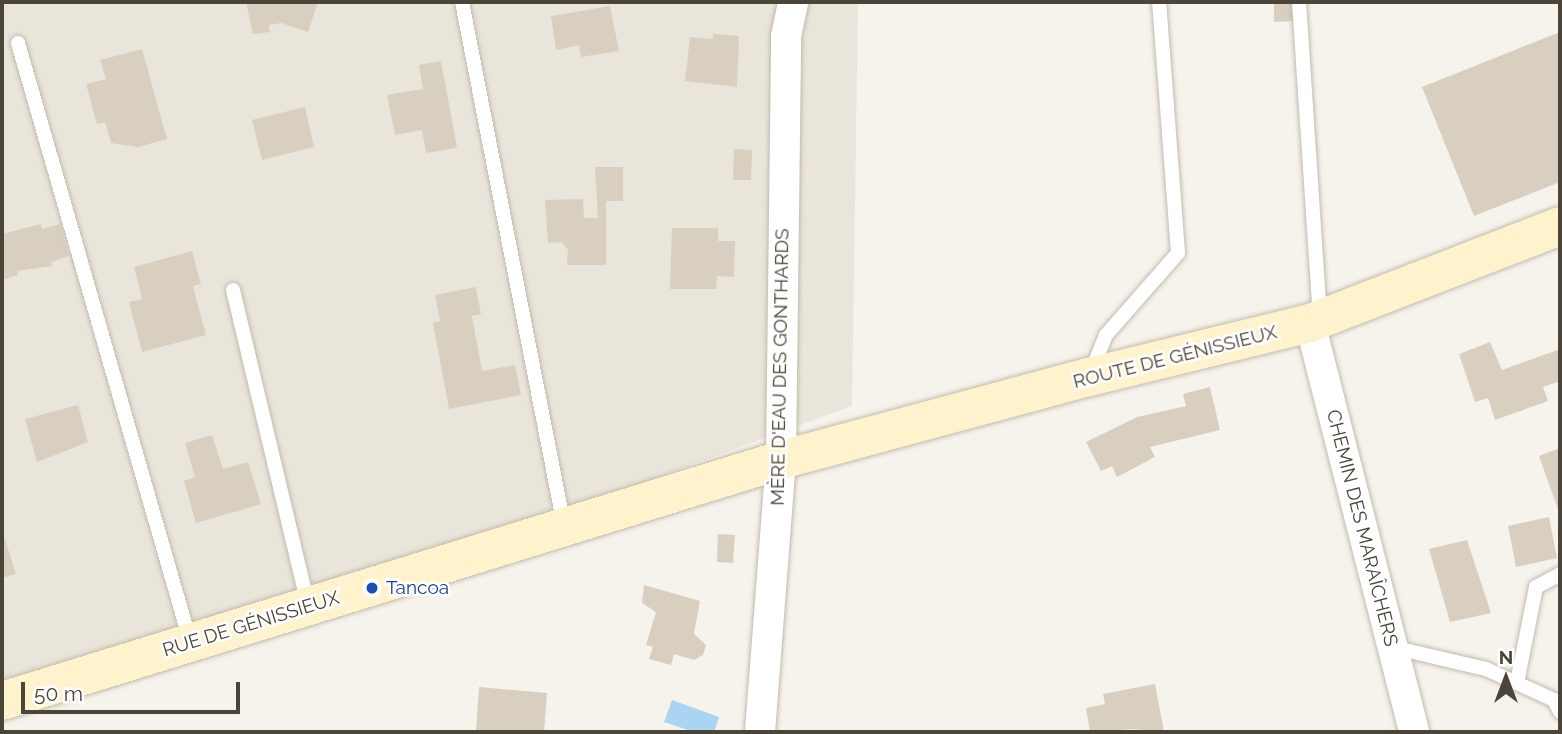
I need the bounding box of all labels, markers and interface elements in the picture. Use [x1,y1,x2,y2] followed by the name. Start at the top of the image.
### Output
[766,228,794,506] street label: MÈRE D'EAU DES GONTHARDS
[1071,321,1279,393] street label: ROUTE DE GÉNISSIEUX
[1322,407,1402,649] street label: CHEMIN DES MARAÎCHERS
[386,577,449,599] place label: Tancoa
[364,580,380,596] marker: Tancoa
[160,586,342,662] street label: RUE DE GÉNISSIEUX
[1471,643,1541,713] north arrow
[1499,646,1513,668] text: N
[24,668,243,712] scale bar
[34,681,83,706] text: 50 m

